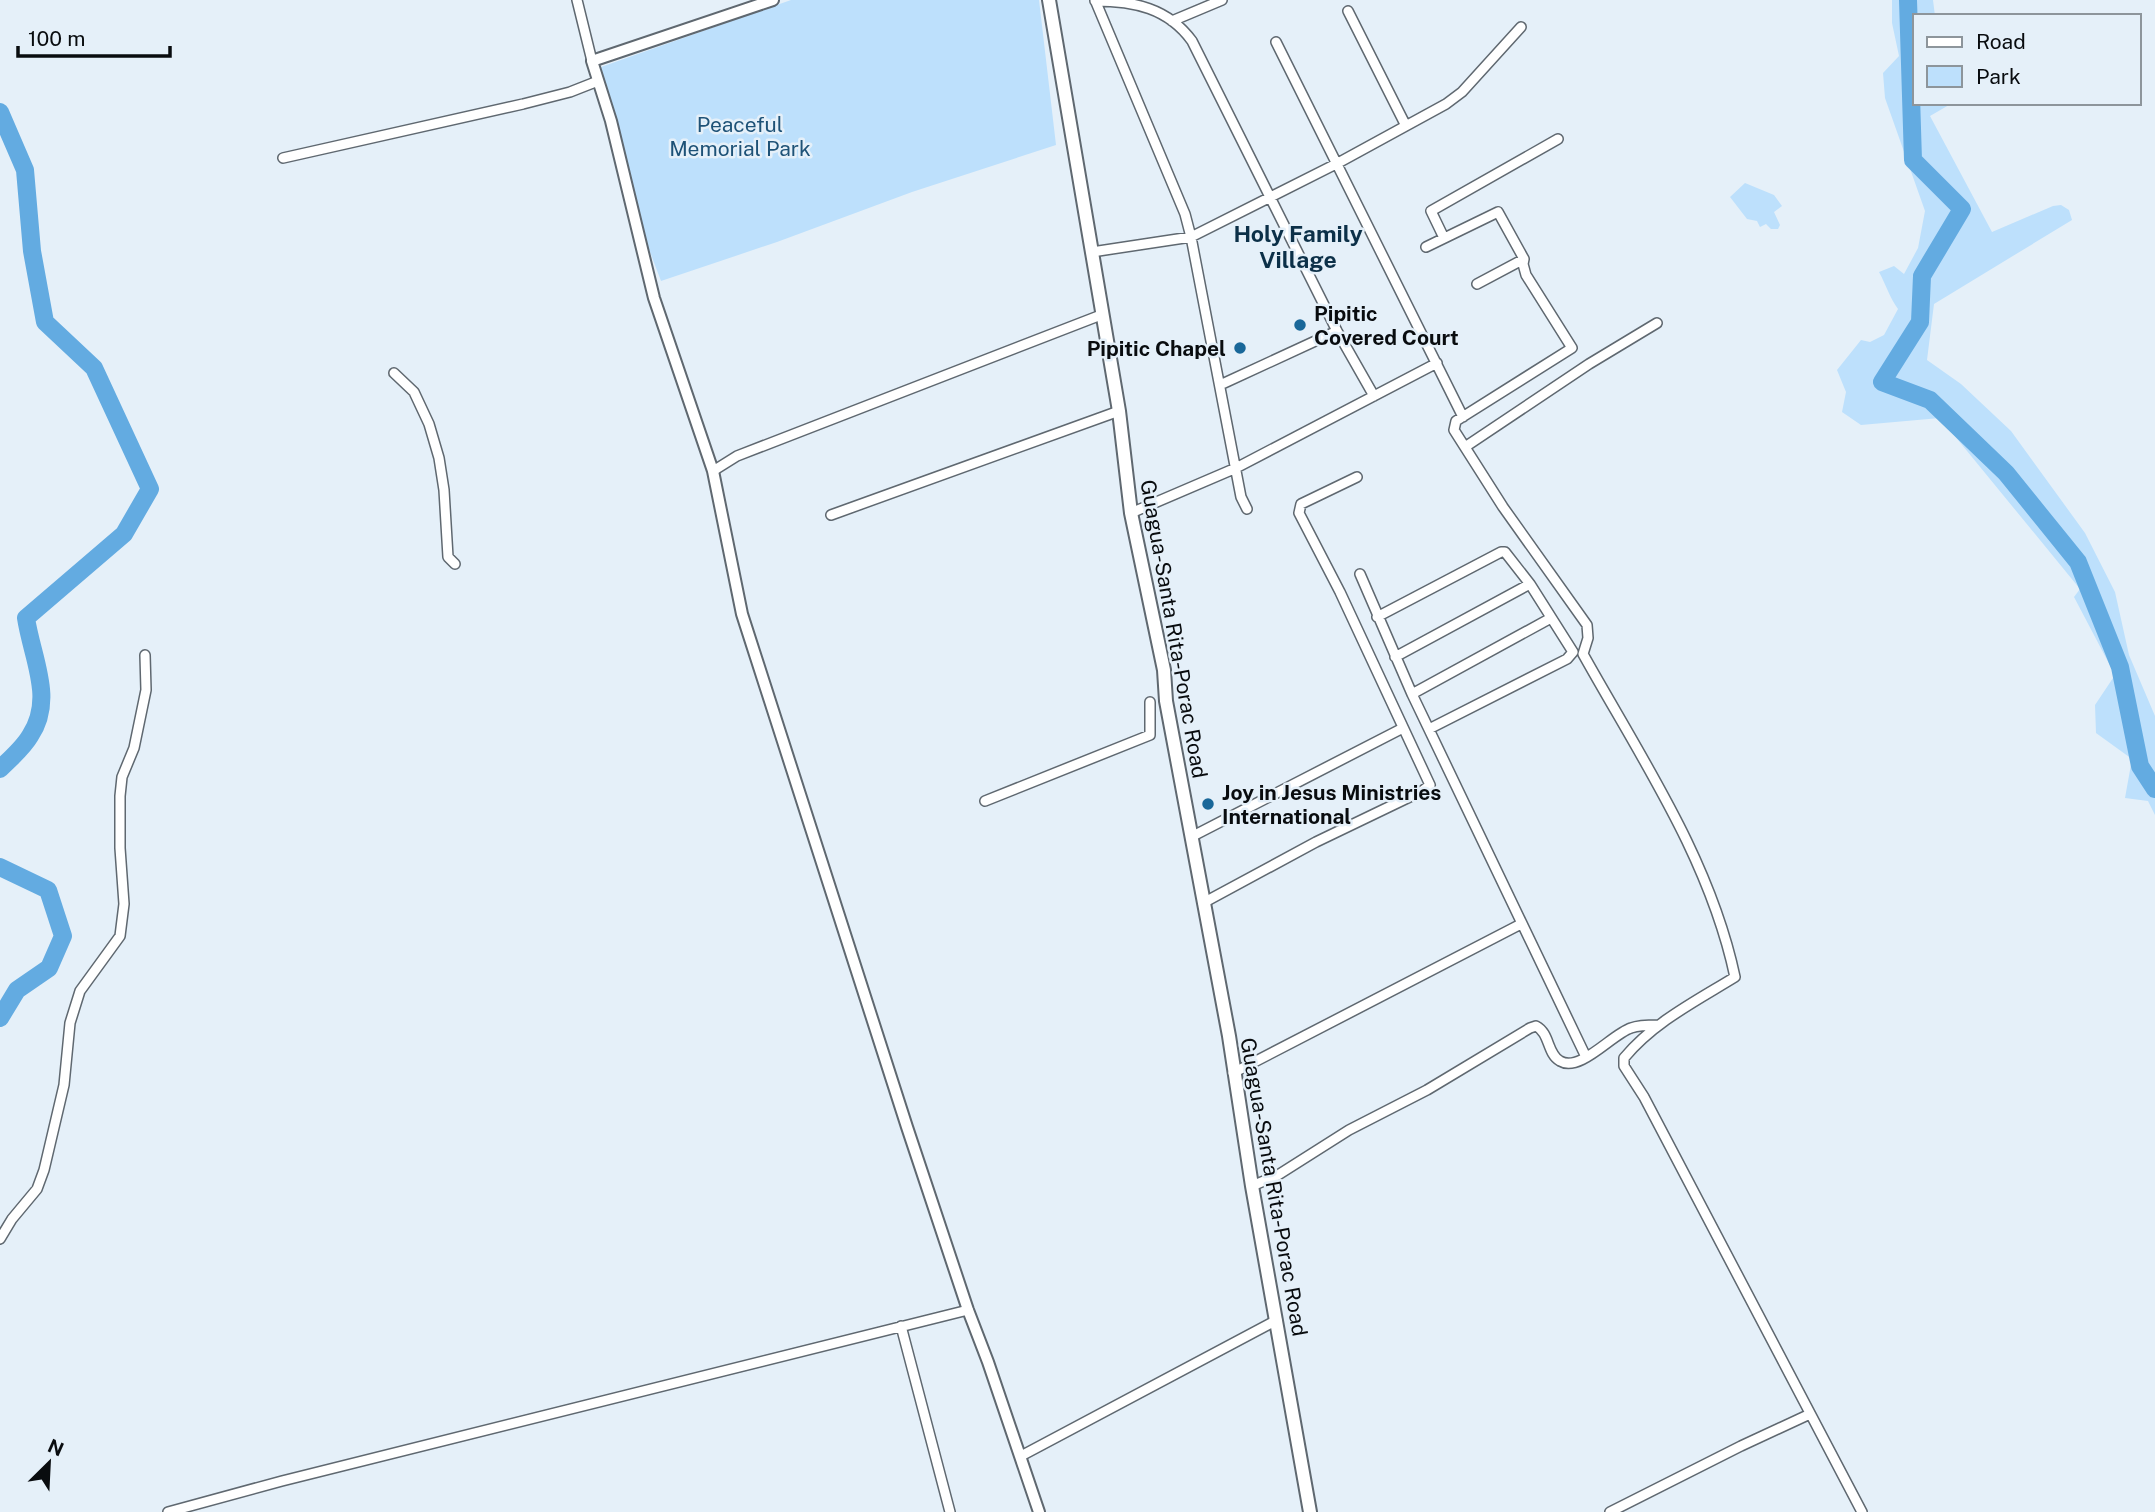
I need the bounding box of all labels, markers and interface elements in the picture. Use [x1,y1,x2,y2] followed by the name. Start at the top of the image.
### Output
[18,14,170,58] scale bar
[1913,14,2141,105] legend
[28,26,85,51] text: 100 m
[1976,29,2026,54] text: Road
[1976,64,2021,89] text: Park
[669,112,811,161] park label: Peaceful Memorial Park
[1233,220,1363,273] district label: Holy Family Village
[1314,301,1459,350] place label: Pipitic Covered Court
[1292,317,1308,333] marker: Pipitic Covered Court
[1087,336,1226,361] place label: Pipitic Chapel
[1232,340,1248,356] marker: Pipitic Chapel
[1135,478,1213,780] street label: Guagua-Santa Rita-Porac Road
[1222,780,1441,829] place label: Joy in Jesus Ministries International
[1200,796,1216,812] marker: Joy in Jesus Ministries International
[1235,1036,1313,1338] street label: Guagua-Santa Rita-Porac Road
[14,1428,84,1498] north arrow
[45,1434,67,1461] text: N

